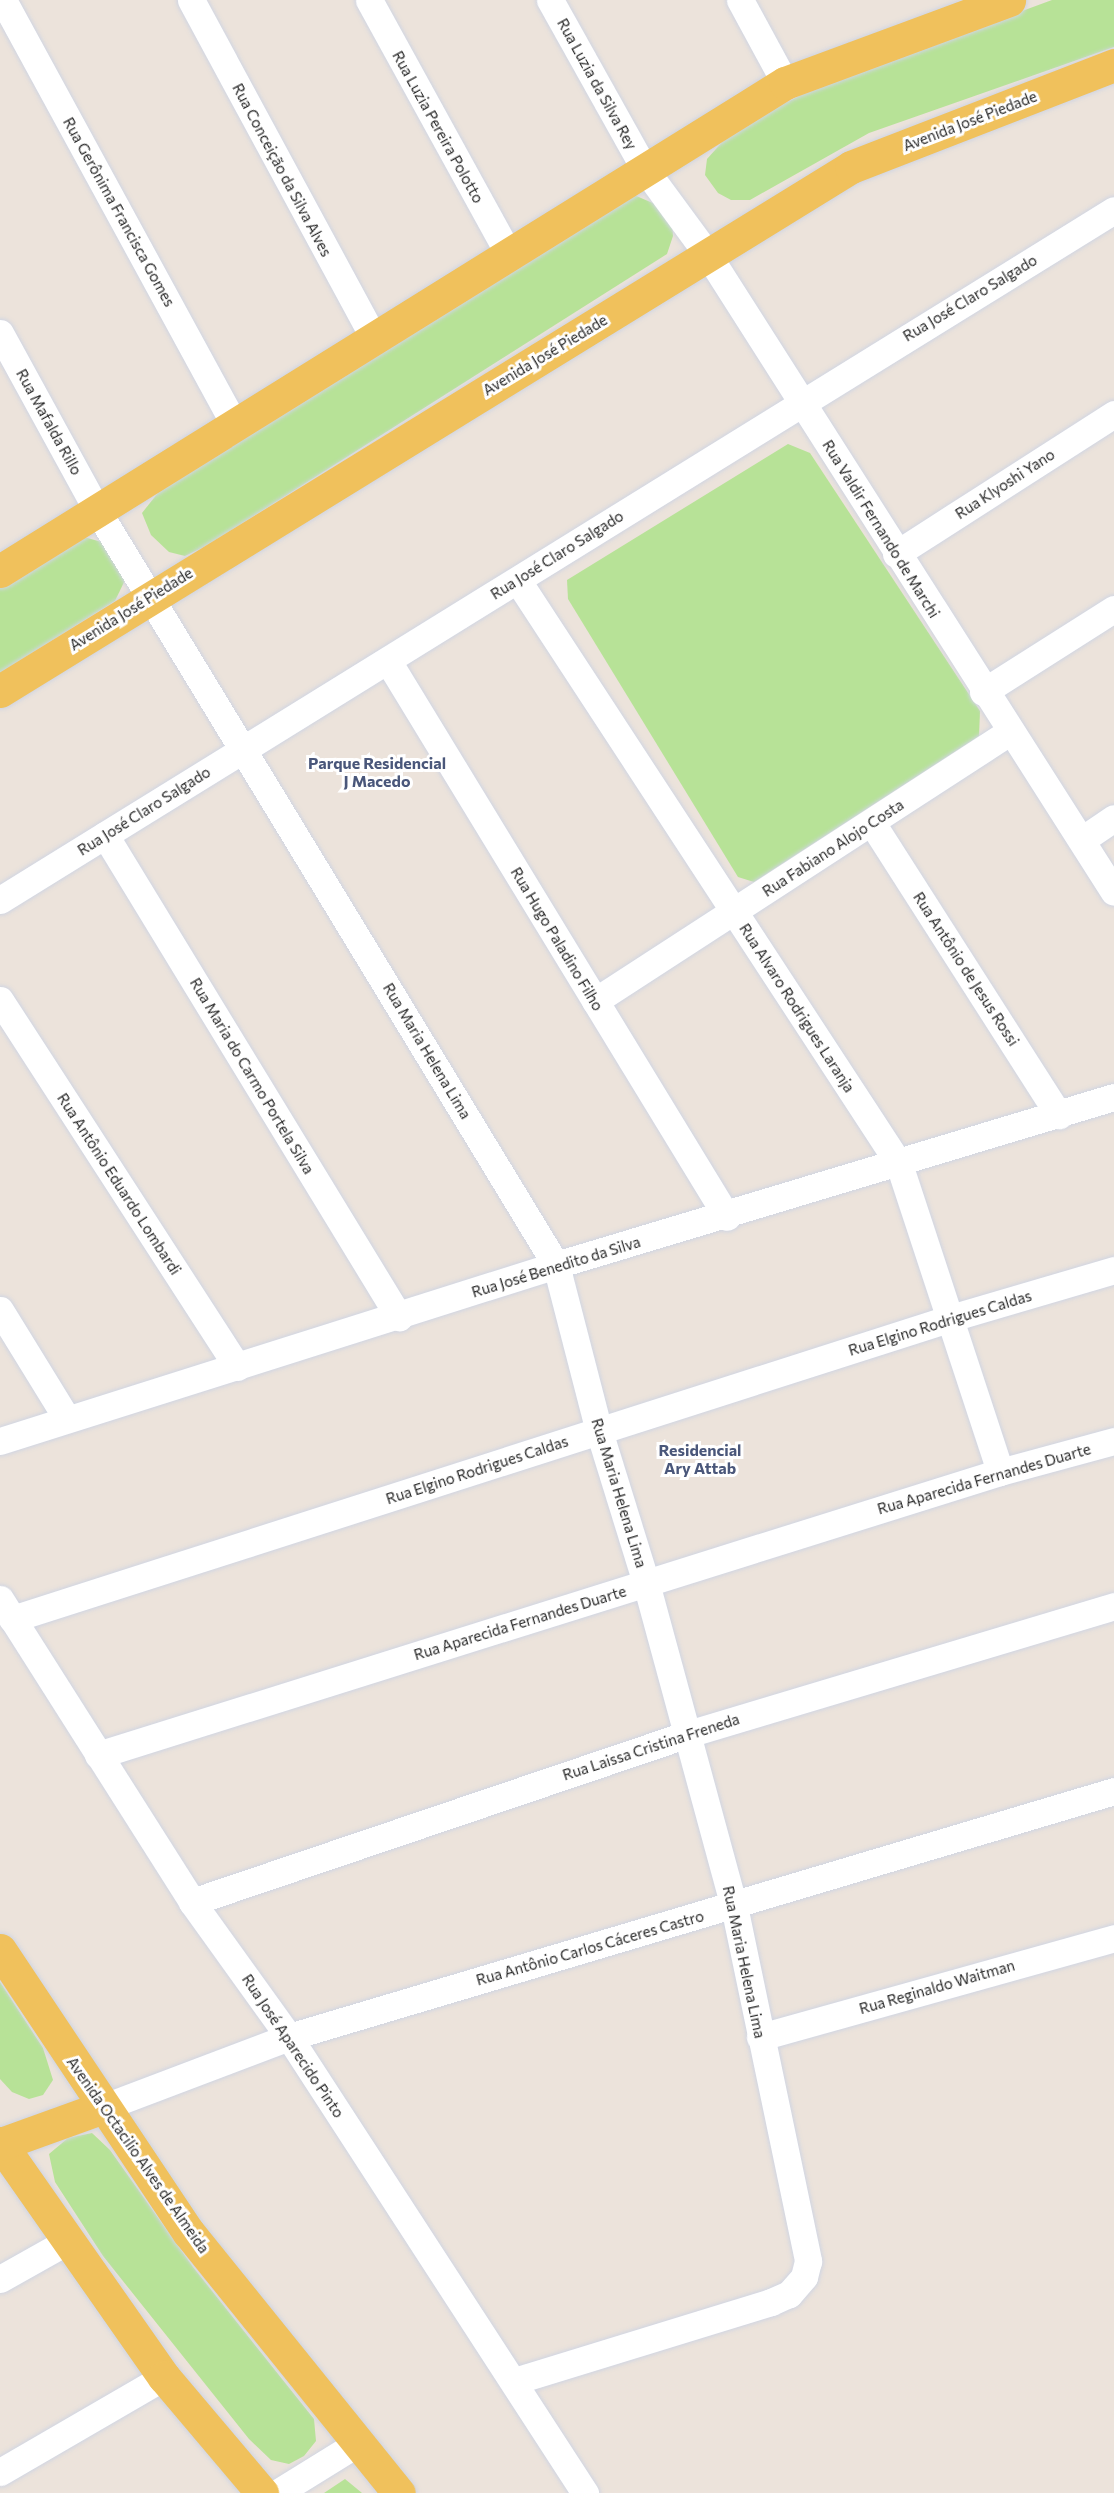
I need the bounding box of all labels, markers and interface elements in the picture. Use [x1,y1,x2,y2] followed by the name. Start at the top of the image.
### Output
[553,15,641,153] street label: Rua Luzia da Silva Rey
[389,48,487,206] street label: Rua Luzia Pereira Polotto
[229,80,335,260] street label: Rua Conceição da Silva Alves
[900,87,1040,155] street label: Avenida José Piedade
[59,114,179,310] street label: Rua Gerônima Francisca Gomes
[900,251,1040,345] street label: Rua José Claro Salgado
[480,311,610,399] street label: Avenida José Piedade
[12,366,86,478] street label: Rua Mafalda Rillo
[819,437,943,621] street label: Rua Valdir Fernando de Marchi
[952,445,1058,523] street label: Rua Klyoshi Yano
[487,507,627,603] street label: Rua José Claro Salgado
[66,564,196,654] street label: Avenida José Piedade
[308,753,446,791] district label: Parque Residencial J Macedo
[74,763,214,859] street label: Rua José Claro Salgado
[759,796,907,900] street label: Rua Fabiano Alojo Costa
[507,864,607,1014] street label: Rua Hugo Paladino Filho
[909,889,1023,1049] street label: Rua Antônio de Jesus Rossi
[736,920,858,1096] street label: Rua Alvaro Rodrigues Laranja
[186,975,318,1177] street label: Rua Maria do Carmo Portela Silva
[379,980,475,1122] street label: Rua Maria Helena Lima
[53,1090,185,1278] street label: Rua Antônio Eduardo Lombardi
[469,1233,643,1301] street label: Rua José Benedito da Silva
[846,1287,1034,1359] street label: Rua Elgino Rodrigues Caldas
[588,1416,650,1570] street label: Rua Maria Helena Lima
[384,1432,570,1508] street label: Rua Elgino Rodrigues Caldas
[659,1440,741,1478] district label: Residencial Ary Attab
[875,1440,1093,1518] street label: Rua Aparecida Fernandes Duarte
[412,1582,628,1664] street label: Rua Aparecida Fernandes Duarte
[560,1710,742,1784] street label: Rua Laissa Cristina Freneda
[719,1884,769,2040] street label: Rua Maria Helena Lima
[474,1907,706,1989] street label: Rua Antônio Carlos Cáceres Castro
[857,1956,1017,2018] street label: Rua Reginaldo Waitman
[238,1971,348,2121] street label: Rua José Aparecido Pinto
[63,2053,213,2257] street label: Avenida Octacilio Alves de Almeida

